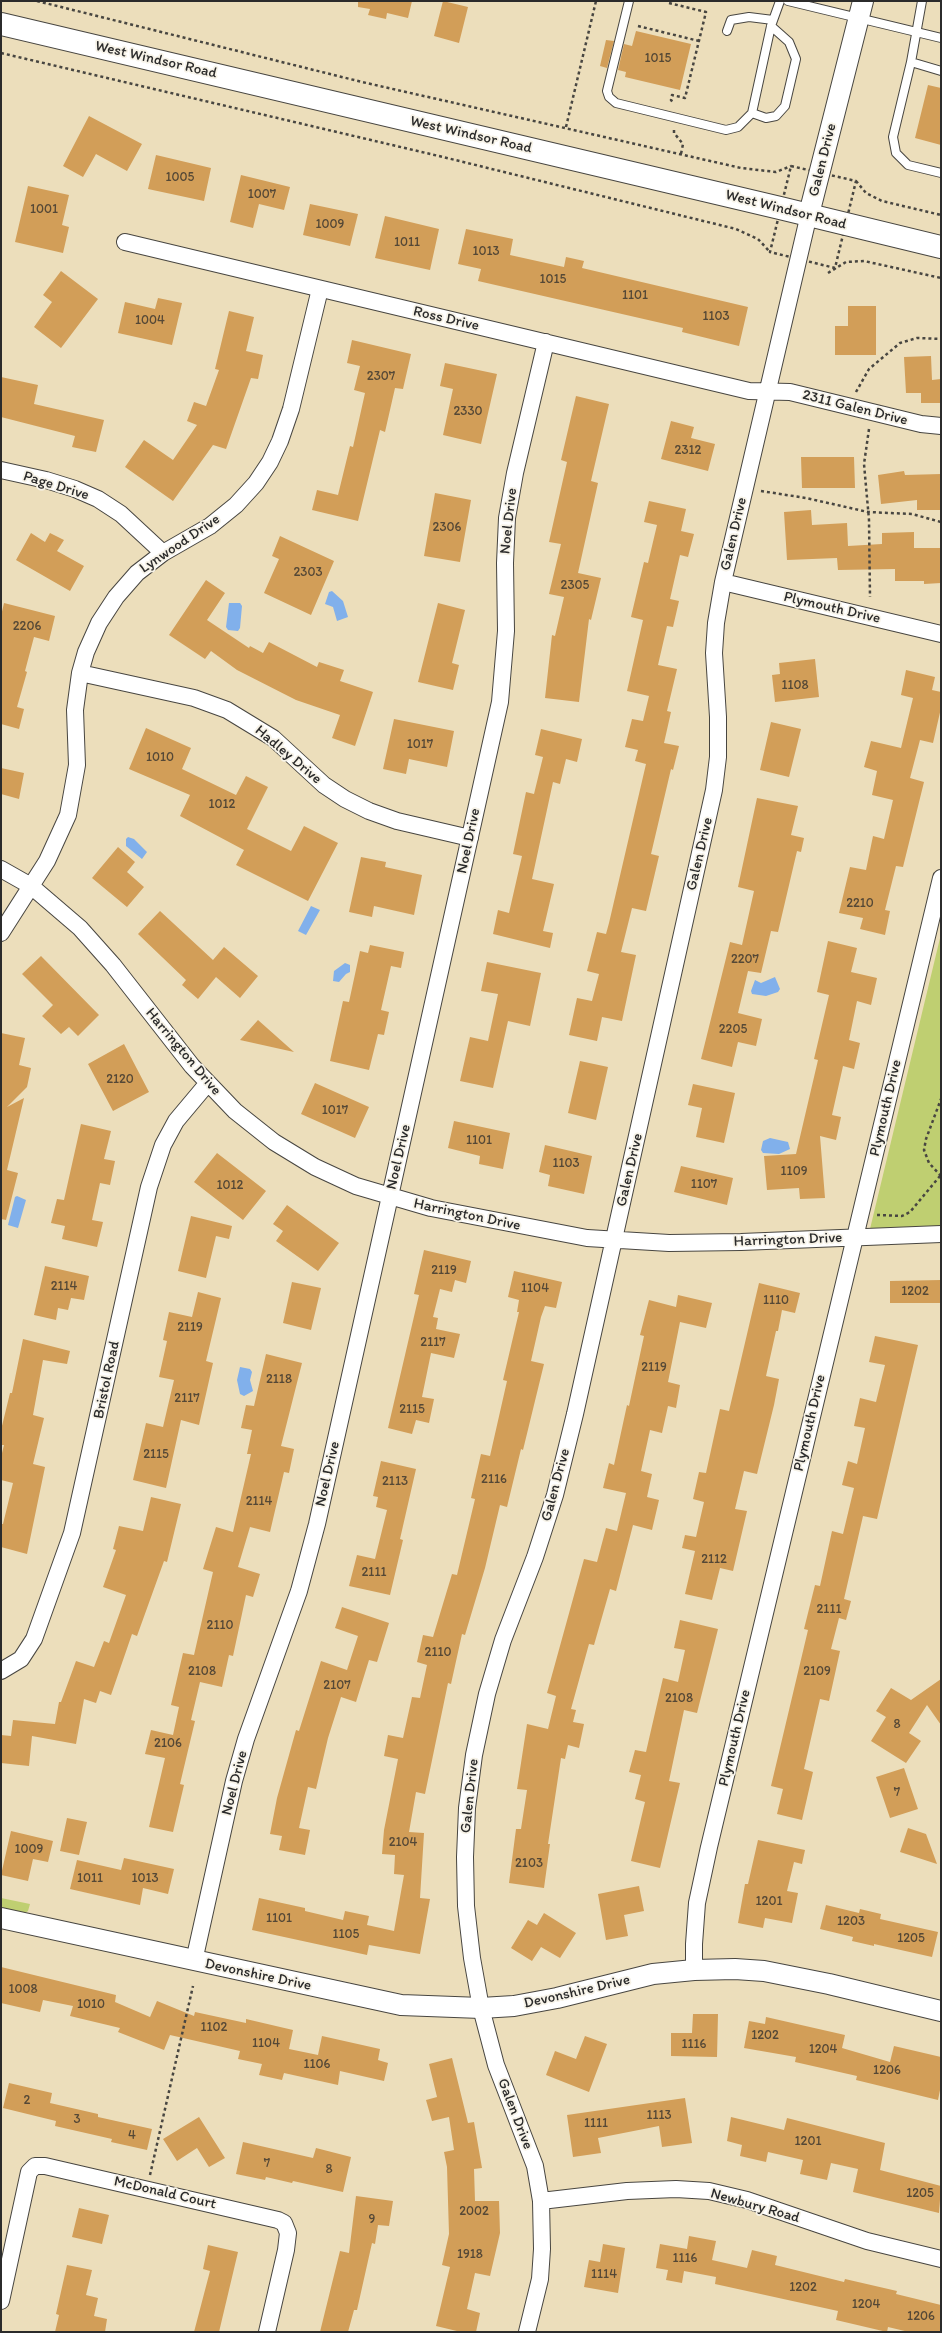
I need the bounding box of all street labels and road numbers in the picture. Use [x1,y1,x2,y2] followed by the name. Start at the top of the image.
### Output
[93,37,219,83] street label: West Windsor Road
[408,112,534,158] street label: West Windsor Road
[805,122,841,198] street label: Galen Drive
[724,186,848,234] street label: West Windsor Road
[411,303,481,335] street label: Ross Drive
[800,386,910,430] street label: 2311 Galen Drive
[21,467,91,505] street label: Page Drive
[497,487,521,555] street label: Noel Drive
[717,496,751,572] street label: Galen Drive
[136,510,224,578] street label: Lynwood Drive
[782,588,882,628] street label: Plymouth Drive
[251,722,325,788] street label: Hadley Drive
[453,807,485,875] street label: Noel Drive
[683,816,717,892] street label: Galen Drive
[141,1005,225,1099] street label: Harrington Drive
[866,1058,906,1158] street label: Plymouth Drive
[383,1123,415,1191] street label: Noel Drive
[613,1132,647,1208] street label: Galen Drive
[412,1195,522,1235] street label: Harrington Drive
[733,1229,843,1251] street label: Harrington Drive
[90,1339,124,1421] street label: Bristol Road
[790,1373,830,1473] street label: Plymouth Drive
[312,1440,344,1508] street label: Noel Drive
[538,1447,574,1523] street label: Galen Drive
[715,1688,755,1788] street label: Plymouth Drive
[218,1749,252,1817] street label: Noel Drive
[457,1758,483,1834] street label: Galen Drive
[203,1955,313,1995] street label: Devonshire Drive
[522,1971,632,2013] street label: Devonshire Drive
[493,2076,537,2152] street label: Galen Drive
[112,2172,218,2214] street label: McDonald Court
[708,2185,802,2227] street label: Newbury Road

